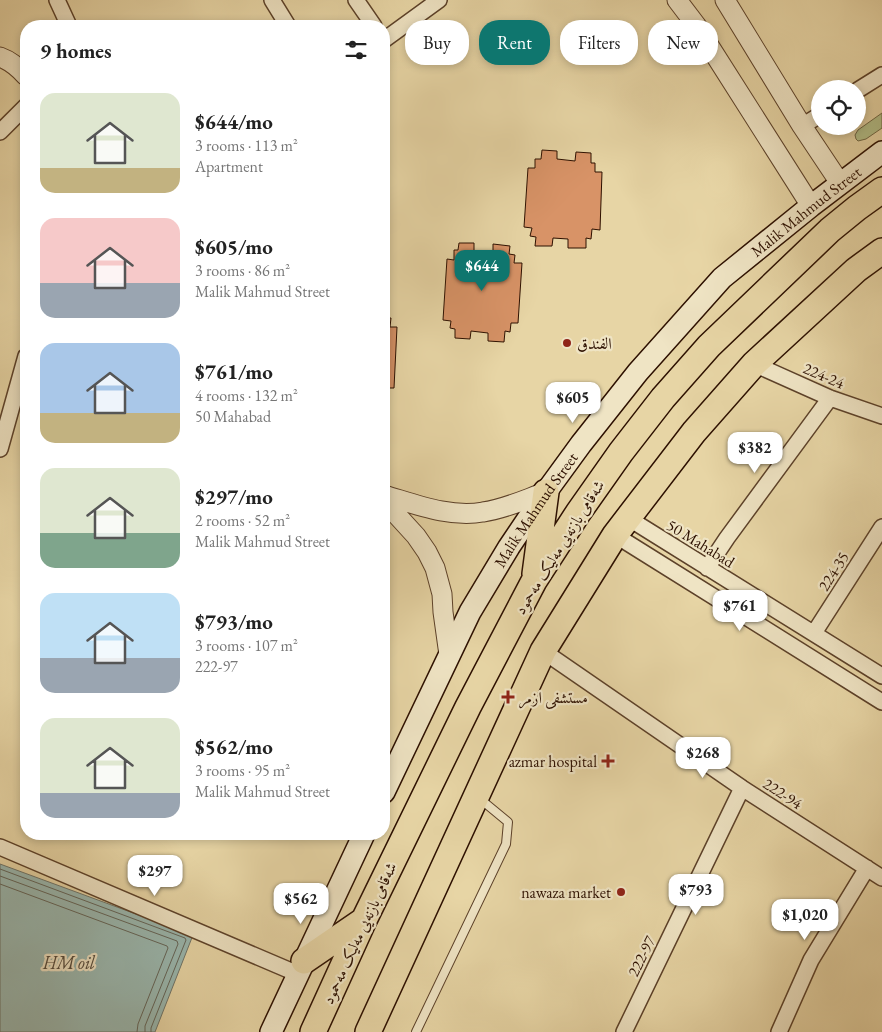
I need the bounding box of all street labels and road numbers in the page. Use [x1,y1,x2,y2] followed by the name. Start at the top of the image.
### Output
[746,162,866,262] street label: Malik Mahmud Street
[800,357,848,394] street label: 224-24
[489,448,583,571] street label: Malik Mahmud Street
[510,476,609,618] street label: شەقامی بازنەیی مەلیک مەحمود
[663,514,739,573] street label: 50 Mahabad
[813,548,854,595] street label: 224-35
[759,773,807,814] street label: 222-94
[317,859,402,1008] street label: شەقامی بازنەیی مەلیک مەحمود
[623,932,660,980] street label: 222-97

